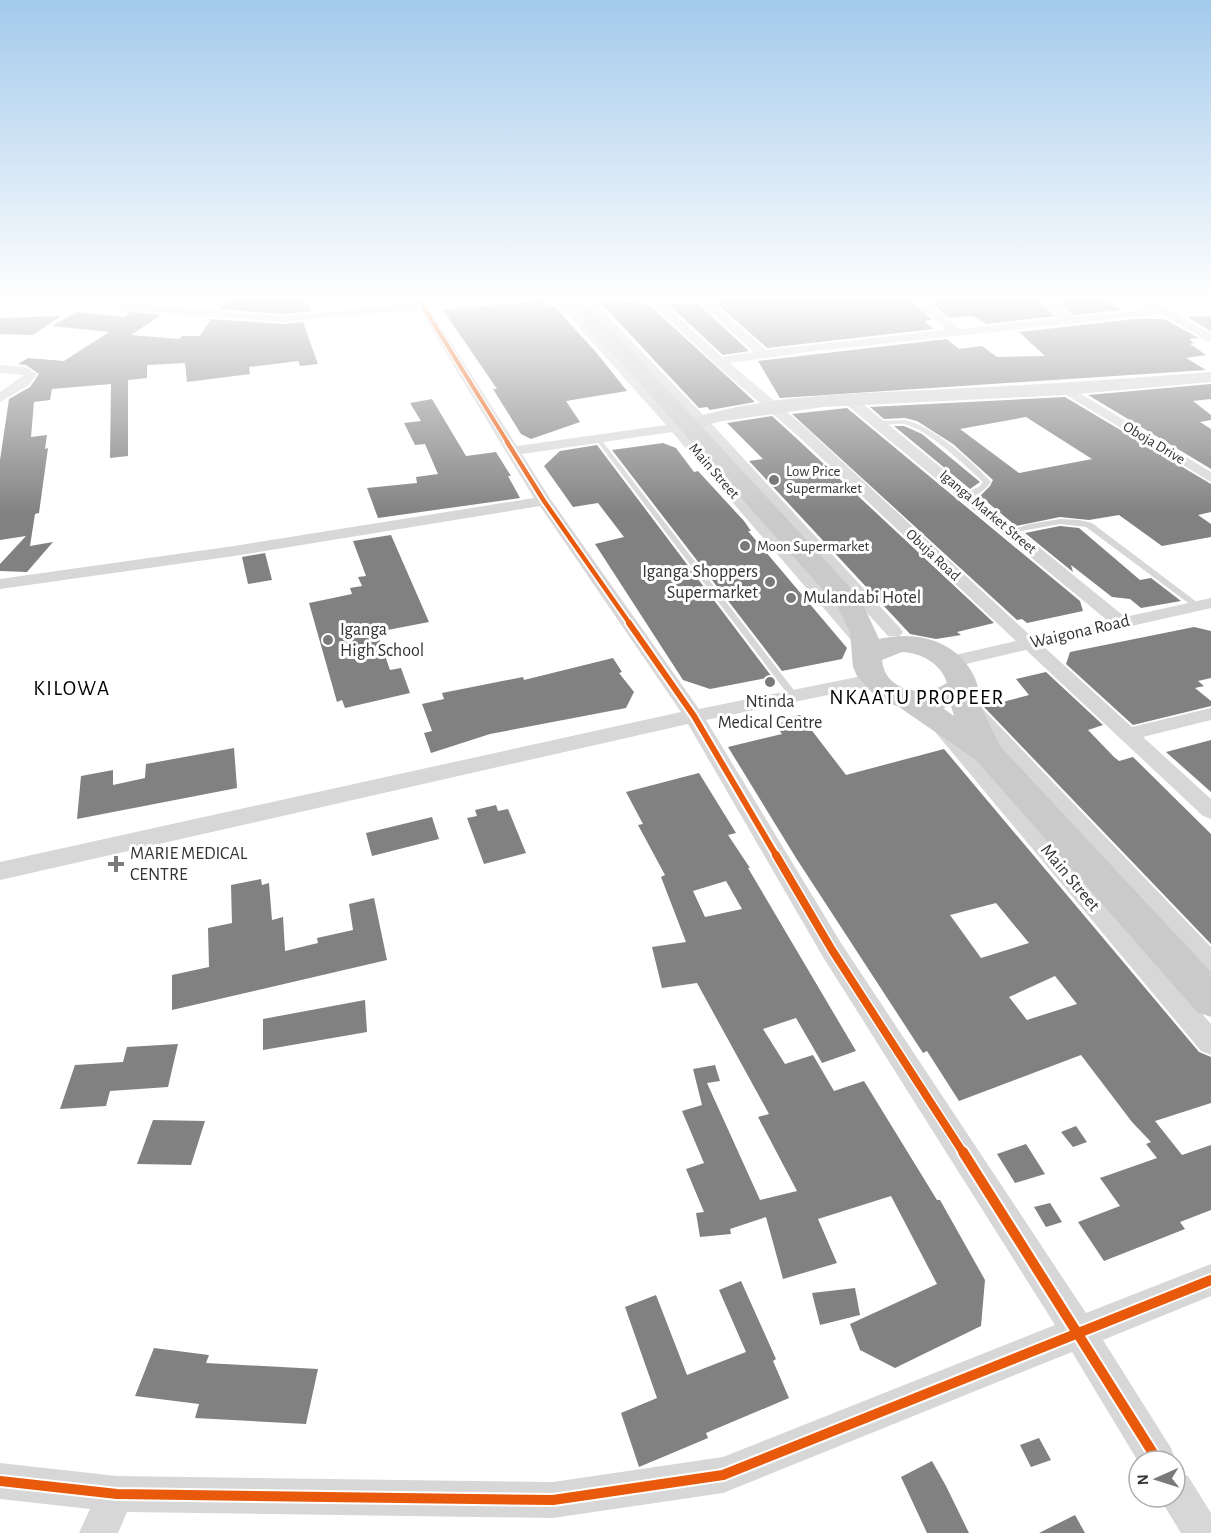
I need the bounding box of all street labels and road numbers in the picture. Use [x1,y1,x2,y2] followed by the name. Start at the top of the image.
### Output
[1120,419,1188,467] street label: Oboja Drive
[686,441,742,502] street label: Main Street
[937,467,1039,557] street label: Iganga Market Street
[903,526,963,584] street label: Obuja Road
[1028,612,1132,652] street label: Waigona Road
[1037,841,1103,915] street label: Main Street

